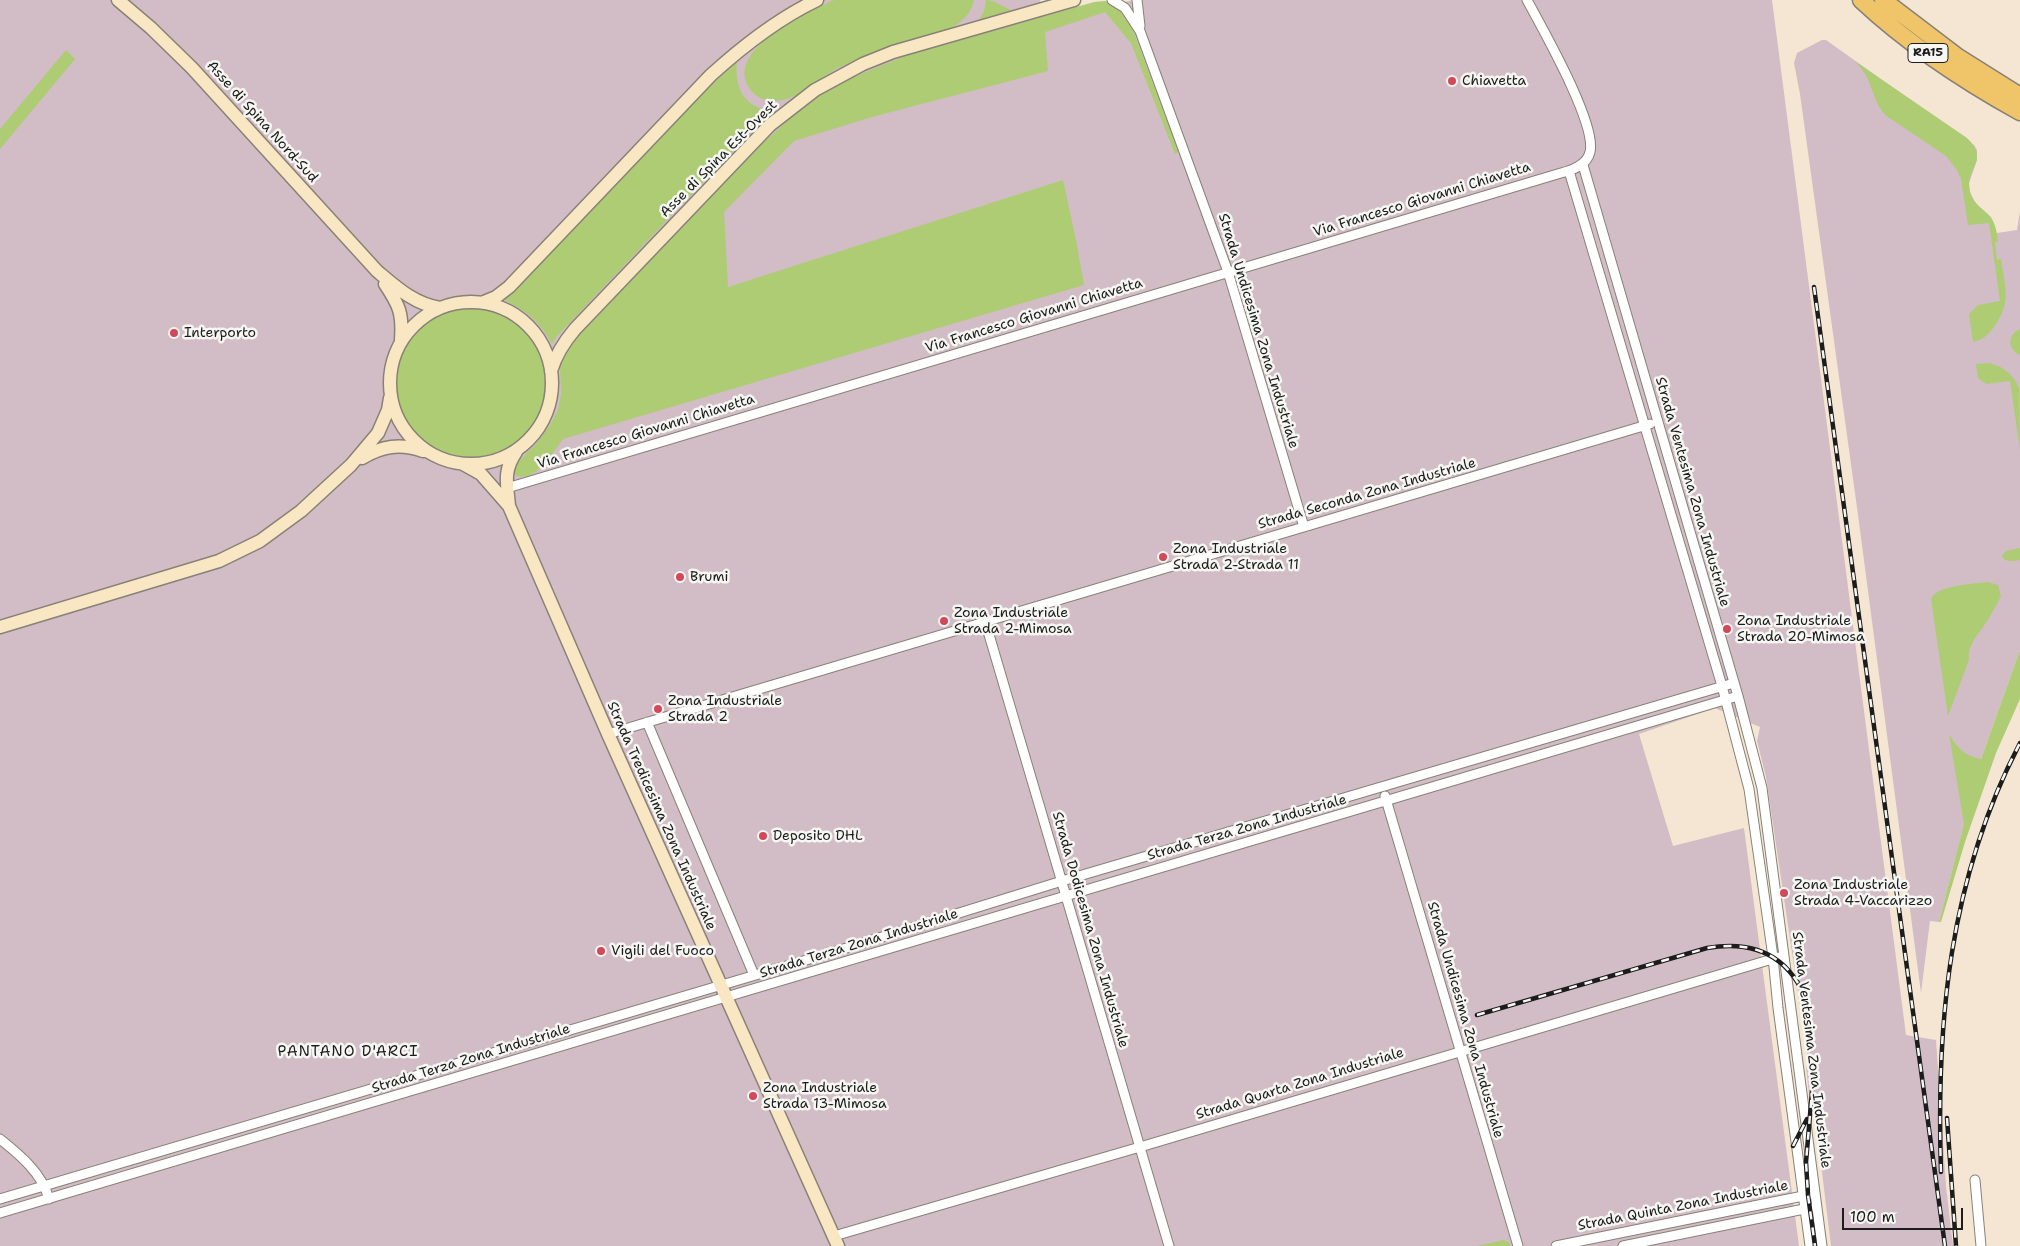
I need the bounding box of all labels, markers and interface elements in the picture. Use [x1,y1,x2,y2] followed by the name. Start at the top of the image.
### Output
[1908,44,1948,62] road number: RA15
[203,58,321,186] street label: Asse di Spina Nord-Sud
[1462,73,1526,89] place label: Chiavetta
[1446,75,1458,87] marker: Chiavetta
[657,97,781,221] street label: Asse di Spina Est-Ovest
[1311,159,1533,241] street label: Via Francesco Giovanni Chiavetta
[1214,211,1302,451] street label: Strada Undicesima Zona Industriale
[923,275,1145,357] street label: Via Francesco Giovanni Chiavetta
[184,325,256,341] place label: Interporto
[168,327,180,339] marker: Interporto
[1651,375,1733,609] street label: Strada Ventesima Zona Industriale
[535,391,757,473] street label: Via Francesco Giovanni Chiavetta
[1256,455,1478,533] street label: Strada Seconda Zona Industriale
[1173,541,1299,574] place label: Zona Industriale Strada 2-Strada 11
[1157,551,1169,563] marker: Zona Industriale Strada 2-Strada 11
[690,569,728,585] place label: Brumi
[674,571,686,583] marker: Brumi
[954,605,1072,638] place label: Zona Industriale Strada 2-Mimosa
[1737,613,1865,646] place label: Zona Industriale Strada 20-Mimosa
[938,615,950,627] marker: Zona Industriale Strada 2-Mimosa
[1721,623,1733,635] marker: Zona Industriale Strada 20-Mimosa
[668,693,782,726] place label: Zona Industriale Strada 2
[603,699,719,933] street label: Strada Tredicesima Zona Industriale
[652,703,664,715] marker: Zona Industriale Strada 2
[1145,791,1349,865] street label: Strada Terza Zona Industriale
[1048,810,1132,1050] street label: Strada Dodicesima Zona Industriale
[773,828,863,844] place label: Deposito DHL
[757,830,769,842] marker: Deposito DHL
[1794,877,1932,910] place label: Zona Industriale Strada 4-Vaccarizzo
[1778,887,1790,899] marker: Zona Industriale Strada 4-Vaccarizzo
[1423,900,1507,1140] street label: Strada Undicesima Zona Industriale
[758,906,960,982] street label: Strada Terza Zona Industriale
[1788,931,1834,1169] street label: Strada Ventesima Zona Industriale
[611,943,714,959] place label: Vigili del Fuoco
[595,945,607,957] marker: Vigili del Fuoco
[370,1021,572,1097] street label: Strada Terza Zona Industriale
[276,1043,420,1061] district label: PANTANO D'ARCI
[1194,1044,1406,1124] street label: Strada Quarta Zona Industriale
[763,1080,887,1112] place label: Zona Industriale Strada 13-Mimosa
[747,1090,759,1102] marker: Zona Industriale Strada 13-Mimosa
[1576,1177,1790,1235] street label: Strada Quinta Zona Industriale
[1845,1198,1966,1230] scale bar
[1850,1207,1895,1227] text: 100 m

